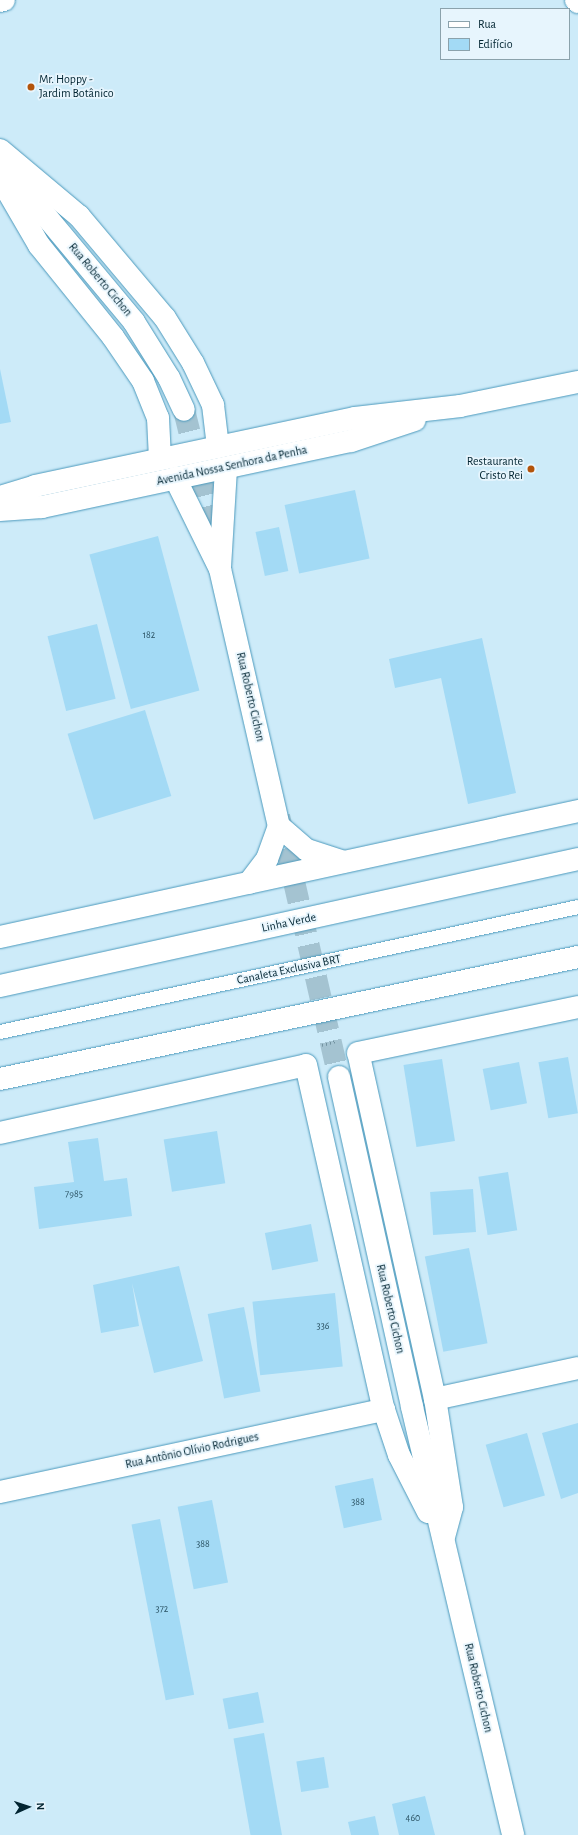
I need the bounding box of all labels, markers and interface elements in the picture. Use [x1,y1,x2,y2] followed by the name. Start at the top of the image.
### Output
[440,8,570,60] legend
[478,18,496,30] text: Rua
[478,38,513,50] text: Edifício
[39,73,114,101] place label: Mr. Hoppy - Jardim Botânico
[26,82,36,92] marker: Mr. Hoppy - Jardim Botânico
[65,240,135,320] street label: Rua Roberto Cichon
[155,443,309,489] street label: Avenida Nossa Senhora da Penha
[467,455,523,483] place label: Restaurante Cristo Rei
[526,464,536,474] marker: Restaurante Cristo Rei
[143,630,155,642] house number: 182
[233,651,267,743] street label: Rua Roberto Cichon
[260,910,318,936] street label: Linha Verde
[236,952,342,988] street label: Canaleta Exclusiva BRT
[65,1189,83,1201] house number: 7985
[373,1263,407,1355] street label: Rua Roberto Cichon
[317,1321,329,1333] house number: 336
[124,1430,260,1472] street label: Rua Antônio Olívio Rodrigues
[351,1497,365,1509] house number: 388
[196,1539,210,1551] house number: 388
[156,1604,168,1616] house number: 372
[461,1642,495,1734] street label: Rua Roberto Cichon
[8,1787,48,1827] north arrow
[35,1802,46,1810] text: N
[406,1813,420,1825] house number: 460

